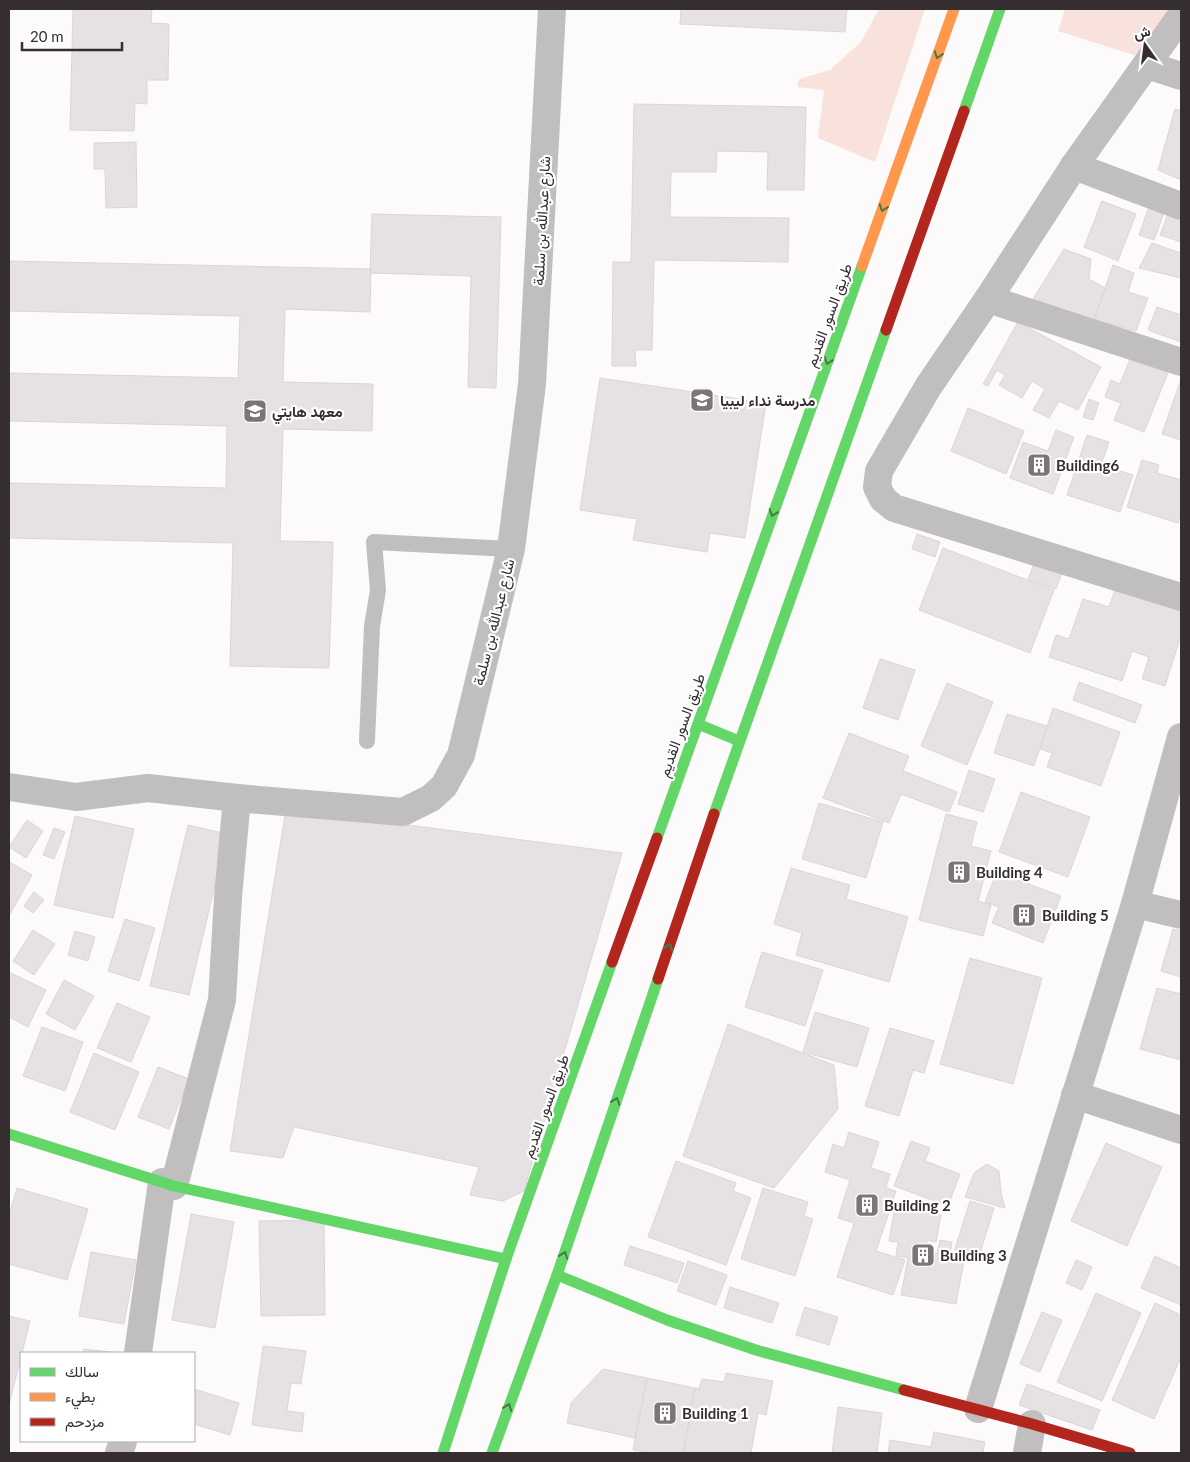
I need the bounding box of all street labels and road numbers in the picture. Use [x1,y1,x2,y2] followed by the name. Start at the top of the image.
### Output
[529,156,556,286] street label: شارع عبدالله بن سلمة
[801,260,857,370] street label: طريق السور القديم
[469,557,520,688] street label: شارع عبدالله بن سلمة
[654,670,710,780] street label: طريق السور القديم
[518,1051,574,1161] street label: طريق السور القديم

